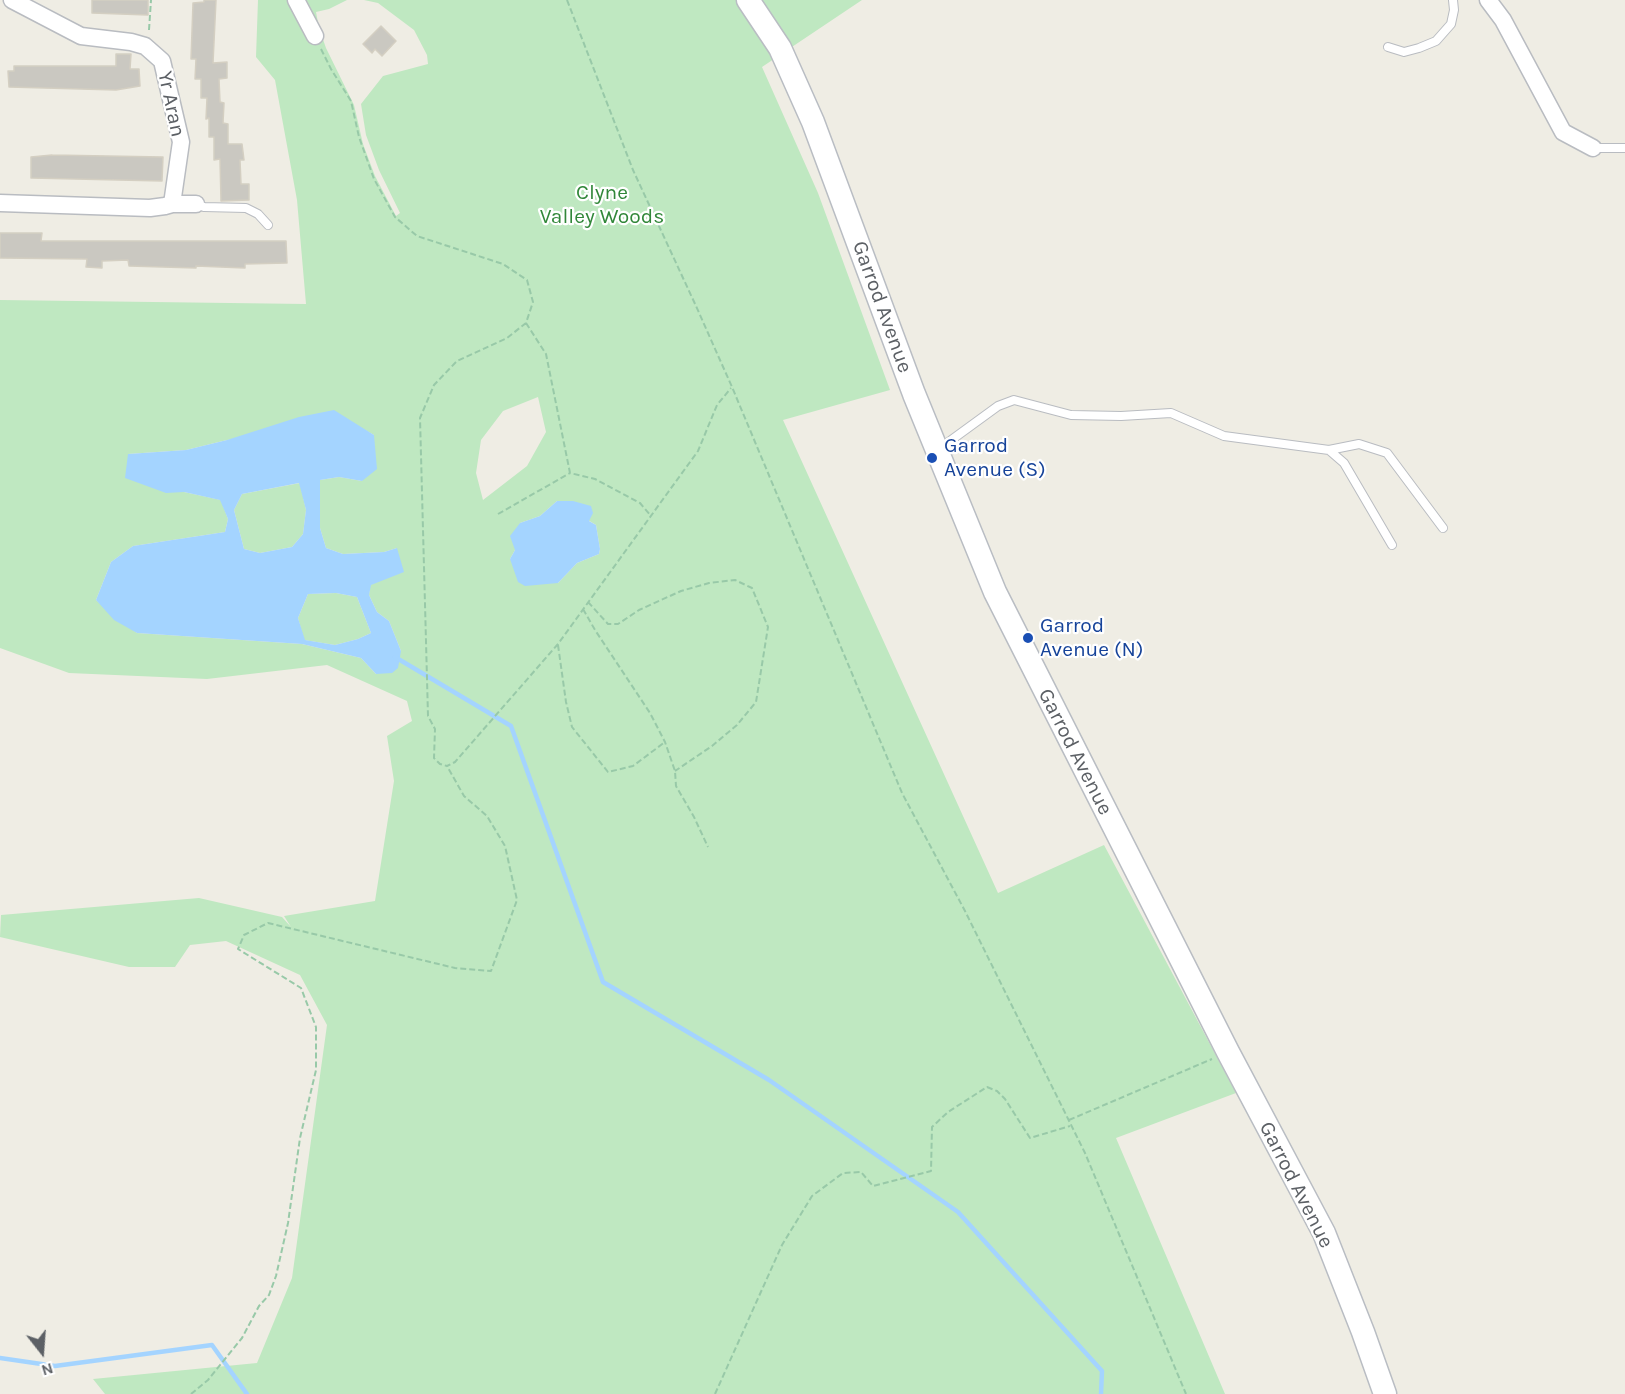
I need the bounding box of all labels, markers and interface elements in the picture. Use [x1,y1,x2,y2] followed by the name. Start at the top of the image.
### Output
[152,69,190,139] street label: Yr Aran
[540,180,664,230] park label: Clyne Valley Woods
[847,238,917,376] street label: Garrod Avenue
[944,433,1046,483] place label: Garrod Avenue (S)
[925,451,939,465] marker: Garrod Avenue (S)
[1040,613,1143,663] place label: Garrod Avenue (N)
[1021,631,1035,645] marker: Garrod Avenue (N)
[1032,685,1118,819] street label: Garrod Avenue
[1253,1118,1339,1252] street label: Garrod Avenue
[12,1322,72,1382] north arrow
[39,1359,56,1380] text: N

